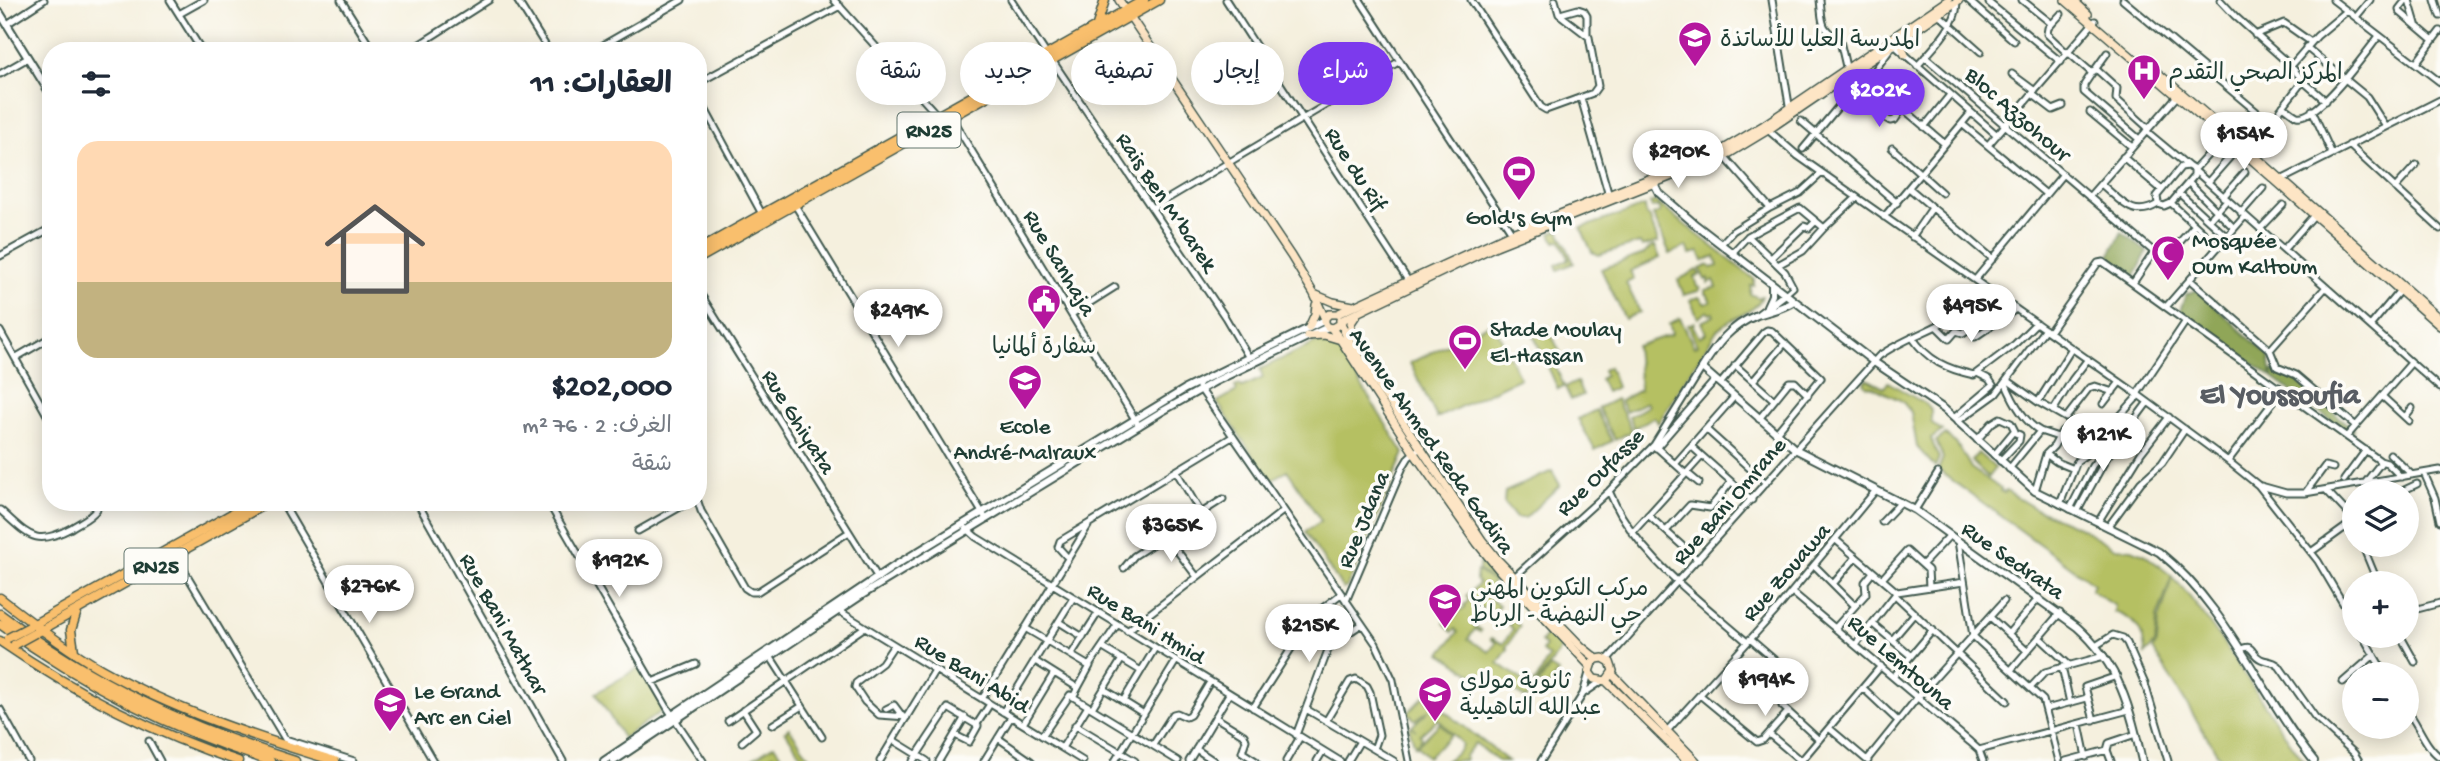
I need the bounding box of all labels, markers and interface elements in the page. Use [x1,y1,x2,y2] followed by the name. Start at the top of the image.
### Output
[1676,19,1714,68] school or university icon: المدرسة العليا للأساتذة
[1720,22,1920,55] place label: المدرسة العليا للأساتذة
[856,42,946,105] chip: شقة
[960,42,1057,105] chip: جديد
[1071,42,1177,105] chip: تصفية
[1191,42,1284,105] chip: إيجار
[1298,42,1393,105] chip: شراء
[2125,52,2163,101] hospital icon: المركز الصحي التقدم
[2168,61,2343,92] place label: المركز الصحي التقدم
[1958,62,2076,170] street label: Bloc Azzohour
[77,65,115,103] icon: filters
[531,69,672,104] text: العقارات: 11
[1830,69,1928,129] pin: $202K
[1850,78,1908,105] text: $202K
[898,113,960,148] road number: RN25
[2195,113,2293,172] pin: $154K
[2216,121,2272,148] text: $154K
[1317,123,1392,218] street label: Rue du Rif
[1109,128,1223,280] street label: Rais Ben M’barek
[1629,130,1727,190] pin: $290K
[1649,139,1707,166] text: $290K
[1500,153,1538,202] sports icon: Gold's Gym
[312,186,438,312] icon: home
[1016,206,1101,323] street label: Rue Sanhaja
[1466,206,1572,233] place label: Gold's Gym
[2192,229,2317,282] place label: Mosquée Oum Kaltoum
[2149,233,2187,282] mosque icon: Mosquée Oum Kaltoum
[1025,282,1063,331] public building icon: سفارة ألمانيا
[1922,284,2020,344] pin: $495K
[849,290,947,349] pin: $249K
[1942,293,2000,320] text: $495K
[870,298,926,325] text: $249K
[1490,318,1621,371] place label: Stade Moulay El-Hassan
[1446,322,1484,371] sports icon: Stade Moulay El-Hassan
[1342,324,1519,561] street label: Avenue Ahmed Reda Gadira
[992,331,1096,362] place label: سفارة ألمانيا
[1006,362,1044,411] school or university icon: Ecole André-Malraux
[754,366,840,481] street label: Rue Ghiyata
[552,372,672,407] text: $202,000
[2200,380,2361,415] district label: El Youssoufia
[522,414,672,441] text: الغرف: 2 · 76 m²
[2054,414,2152,473] pin: $121K
[954,415,1096,468] place label: Ecole André-Malraux
[2077,422,2129,449] text: $121K
[1552,423,1652,523] street label: Rue Oufasse
[1668,432,1794,572] street label: Rue Bani Omrane
[632,452,672,479] text: شقة
[1333,467,1398,573] street label: Rue Jdana
[2342,480,2419,739] map controls
[2342,480,2419,557] button: layers
[1122,504,1220,564] pin: $365K
[1142,513,1200,540] text: $365K
[1955,517,2070,608] street label: Rue Sedrata
[1738,518,1838,628] street label: Rue Zouawa
[570,540,668,599] pin: $192K
[124,548,188,584] road number: RN25
[591,548,647,575] text: $192K
[452,549,553,702] street label: Rue Bani Mathar
[320,566,418,625] pin: $276K
[2342,571,2419,648] button: +
[340,574,398,601] text: $276K
[1470,577,1648,634] place label: مركب التكوين المهني حي النهضة - الرباط
[1081,578,1210,673] street label: Rue Bani Hmid
[1426,581,1464,630] school or university icon: مركب التكوين المهني حي النهضة - الرباط
[1260,604,1358,664] pin: $215K
[1841,610,1960,718] street label: Rue Lemtouna
[1281,613,1337,640] text: $215K
[909,629,1035,722] street label: Rue Bani Abid
[1716,658,1814,718] pin: $194K
[2342,662,2419,739] button: −
[1738,667,1792,694] text: $194K
[1460,670,1601,723] place label: ثانوية مولاي عبدالله التاهيلية
[1416,674,1454,723] school or university icon: ثانوية مولاي عبدالله التاهيلية
[414,680,512,733] place label: Le Grand Arc en Ciel
[371,684,409,733] school or university icon: Le Grand Arc en Ciel

